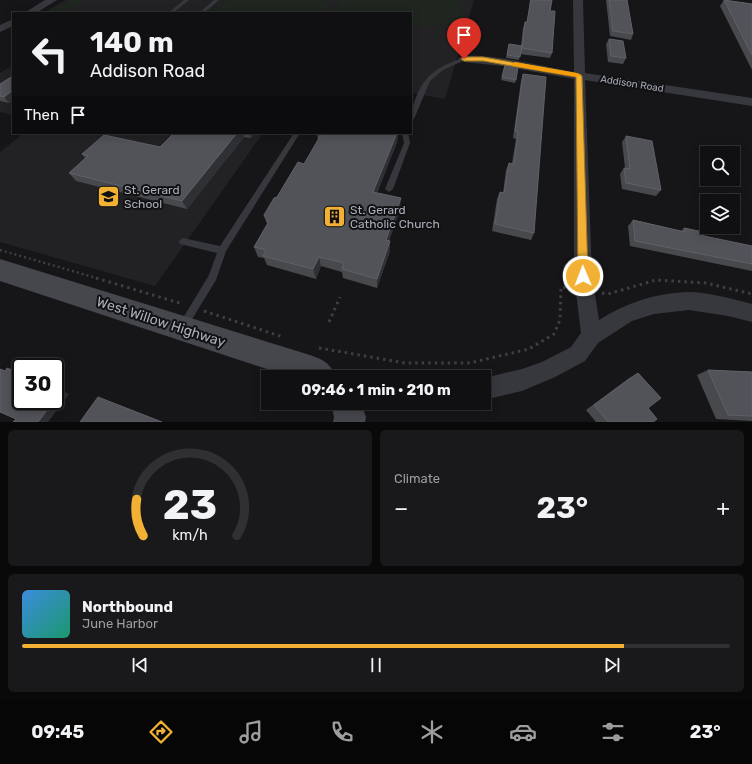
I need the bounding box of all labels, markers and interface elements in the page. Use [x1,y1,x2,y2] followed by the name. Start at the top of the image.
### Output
[447,18,481,59] pin
[453,24,475,46] icon: arrive
[90,26,174,59] text: 140 m
[24,28,76,80] icon: left
[90,60,205,82] text: Addison Road
[599,73,665,95] street label: Addison Road
[67,104,89,126] icon: arrive
[24,106,59,124] text: Then
[700,146,740,234] map controls
[700,146,740,186] button: search
[124,183,180,211] place label: St. Gerard School
[96,184,122,210] school or university icon: St. Gerard School
[700,194,740,234] button: layers
[350,203,440,231] place label: St. Gerard Catholic Church
[322,204,348,230] building icon: St. Gerard Catholic Church
[562,255,604,297] position arrow
[94,293,228,351] street label: West Willow Highway
[12,358,64,410] speed limit sign: 30
[301,381,451,399] text: 09:46 · 1 min · 210 m
[394,471,440,486] text: Climate
[163,480,217,529] text: 23
[536,490,588,526] text: 23°
[394,495,408,522] text: −
[716,495,730,522] text: +
[172,527,208,544] text: km/h
[82,598,173,616] text: Northbound
[82,616,158,631] text: June Harbor
[129,654,151,676] icon: previous
[365,654,387,676] icon: pause
[601,654,623,676] icon: next
[147,718,175,746] icon: directions
[237,718,265,746] icon: music
[328,718,356,746] icon: phone
[418,718,446,746] icon: climate
[509,718,537,746] icon: car
[599,718,627,746] icon: filters
[31,721,84,743] text: 09:45
[690,721,721,743] text: 23°

